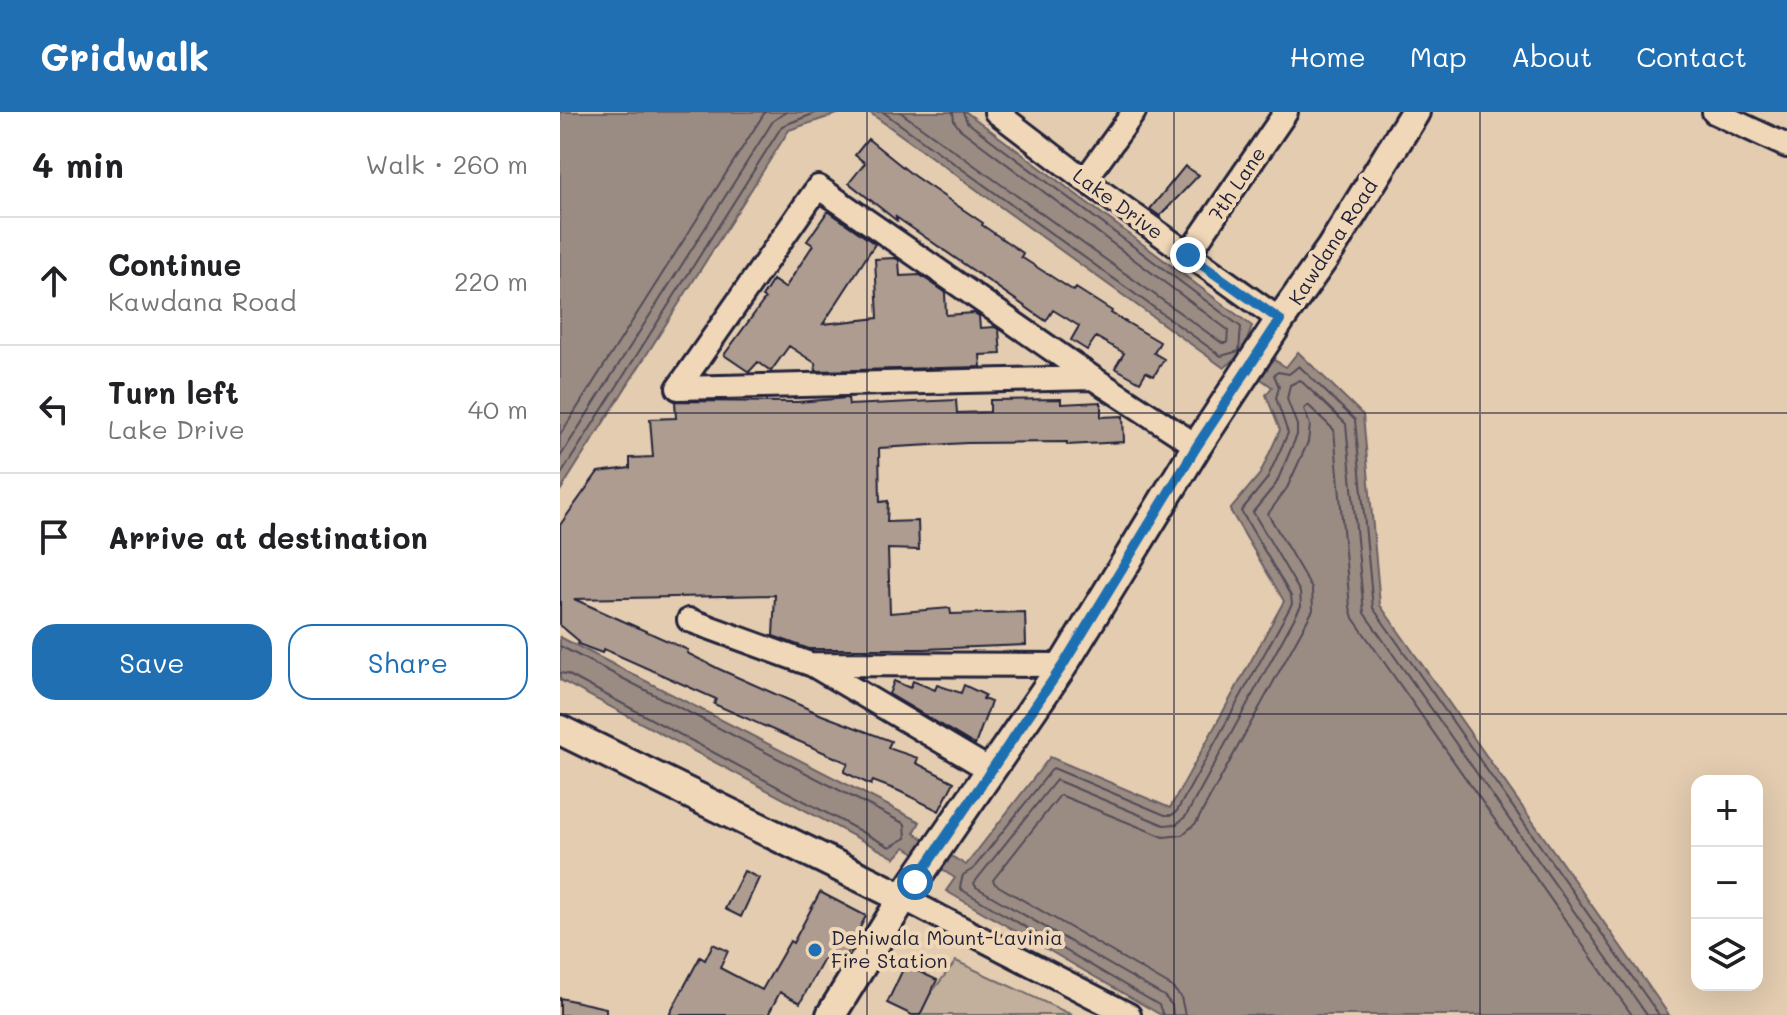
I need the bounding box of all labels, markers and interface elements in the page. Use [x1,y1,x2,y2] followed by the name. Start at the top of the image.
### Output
[40,31,209,81] text: Gridwalk
[1290,38,1366,74] text: Home
[1410,38,1467,74] text: Map
[1511,38,1592,74] text: About
[1636,38,1747,74] text: Contact
[1202,141,1270,226] street label: 7th Lane
[32,142,124,187] text: 4 min
[365,147,528,181] text: Walk · 260 m
[1068,162,1169,245] street label: Lake Drive
[1282,174,1383,309] street label: Kawdana Road
[1170,237,1206,273] route end
[108,244,241,284] text: Continue
[32,259,76,303] icon: ahead
[454,264,528,298] text: 220 m
[108,284,297,318] text: Kawdana Road
[108,372,239,412] text: Turn left
[32,387,76,431] icon: left
[468,392,528,426] text: 40 m
[108,412,245,446] text: Lake Drive
[32,515,76,559] icon: arrive
[108,517,428,557] text: Arrive at destination
[32,624,272,700] button: Save
[288,624,528,700] button: Share
[1691,775,1763,991] map controls
[1691,775,1763,847] button: +
[1691,847,1763,919] button: −
[897,864,933,900] route start
[1691,919,1763,991] button: layers
[831,924,1063,973] place label: Dehiwala Mount-Lavinia Fire Station
[806,941,824,959] marker: Dehiwala Mount-Lavinia Fire Station

